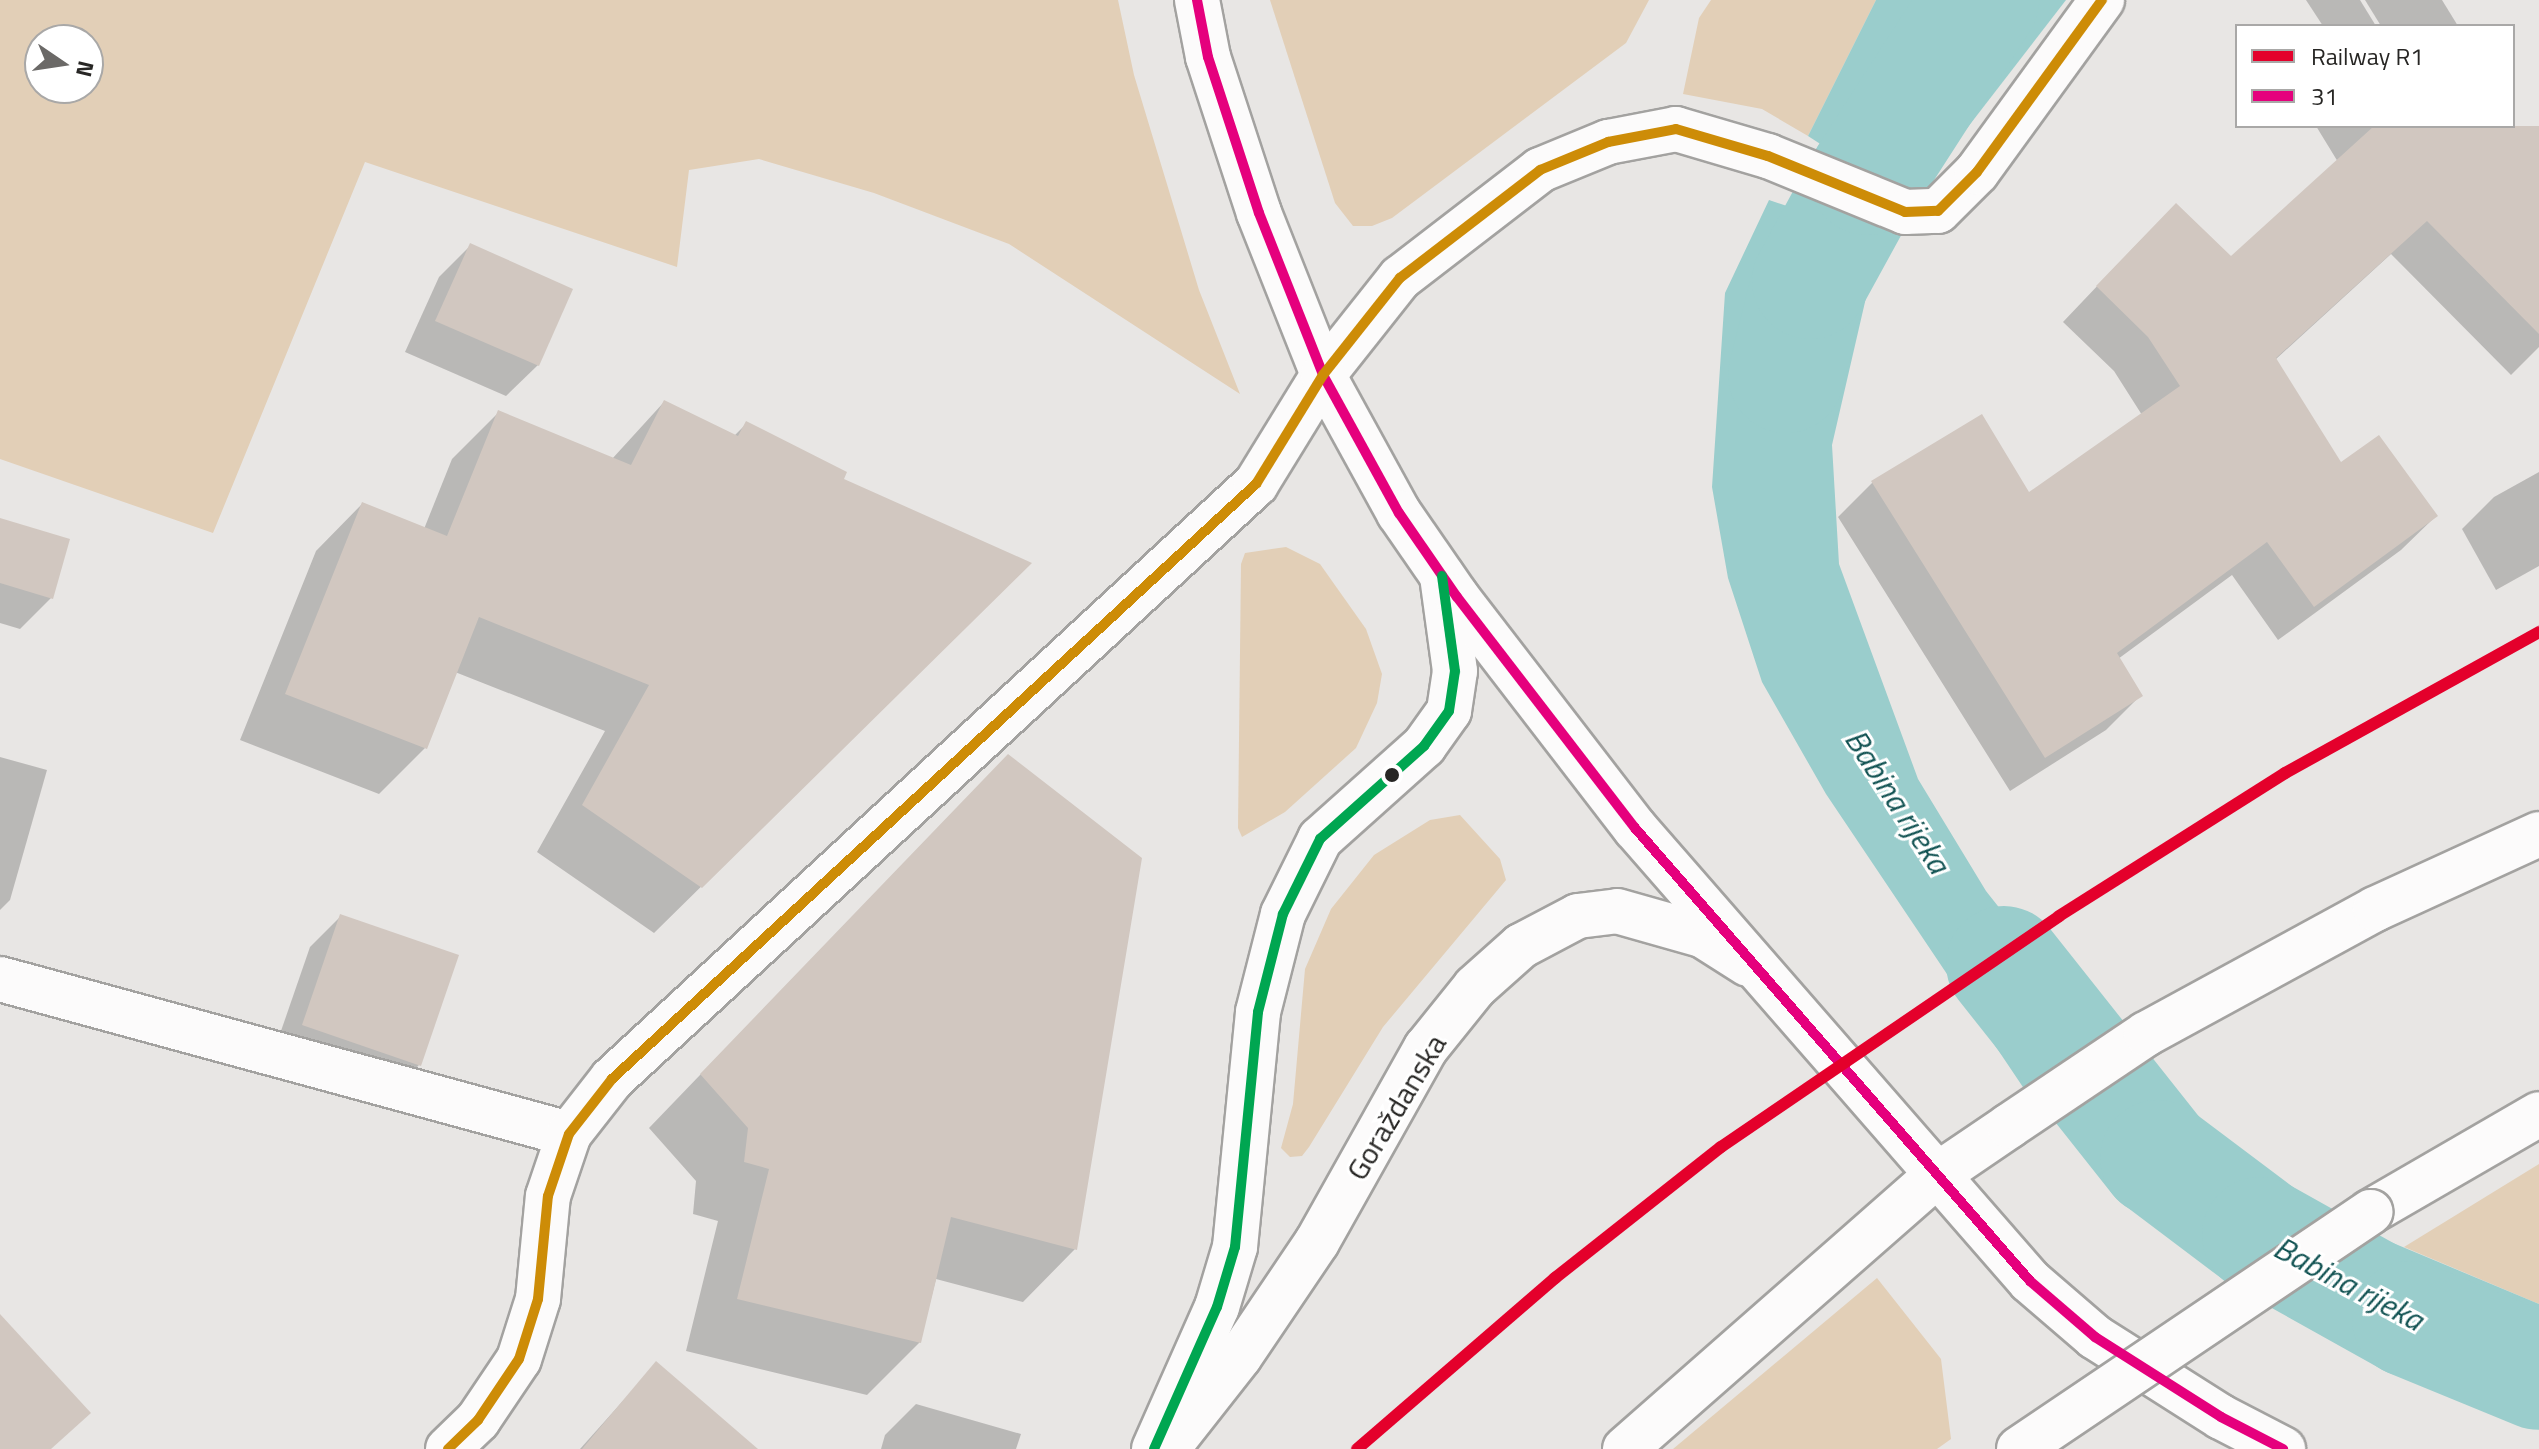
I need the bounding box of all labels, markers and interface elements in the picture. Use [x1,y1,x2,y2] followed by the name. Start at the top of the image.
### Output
[24,24,104,104] north arrow
[2235,24,2515,128] legend
[2311,38,2424,74] text: Railway R1
[67,58,104,80] text: N
[2311,78,2338,114] text: 31
[1837,722,1959,880] water label: Babina rijeka
[1384,767,1400,783] unlabelled marker
[1338,1028,1454,1186] street label: Goraždanska
[2268,1228,2430,1338] water label: Babina rijeka

